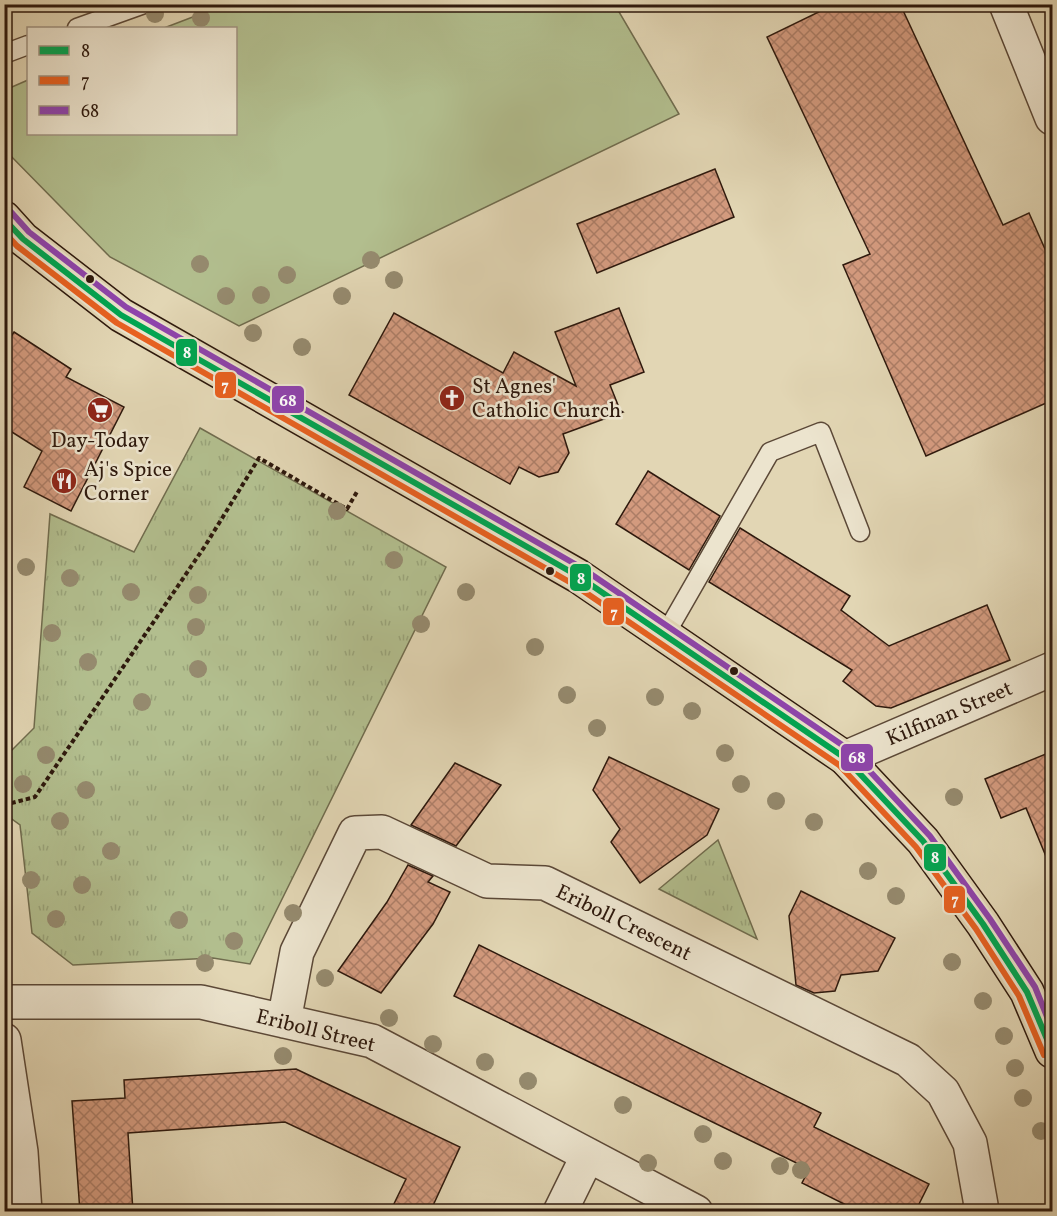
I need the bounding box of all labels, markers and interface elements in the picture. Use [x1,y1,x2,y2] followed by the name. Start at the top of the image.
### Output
[27,27,237,135] legend
[81,40,90,65] text: 8
[81,70,90,95] text: 7
[81,100,99,125] text: 68
[84,273,96,285] unlabelled marker
[175,338,198,367] line badge: 8
[183,343,191,365] text: 8
[214,371,237,399] line badge: 7
[472,373,621,426] place label: St Agnes' Catholic Church
[221,376,229,398] text: 7
[437,383,467,413] church icon: St Agnes' Catholic Church
[271,385,305,414] line badge: 68
[279,391,297,413] text: 68
[85,395,115,425] supermarket icon: Day-Today
[51,427,150,456] place label: Day-Today
[84,456,172,509] place label: Aj's Spice Corner
[49,466,79,496] restaurant icon: Aj's Spice Corner
[569,563,592,592] line badge: 8
[544,565,556,577] unlabelled marker
[577,569,585,591] text: 8
[602,597,625,626] line badge: 7
[610,603,618,625] text: 7
[728,665,740,677] unlabelled marker
[882,675,1017,754] street label: Kilfinan Street
[840,743,874,772] line badge: 68
[848,748,866,770] text: 68
[923,843,947,872] line badge: 8
[931,848,939,870] text: 8
[551,878,696,969] street label: Eriboll Crescent
[943,885,966,914] line badge: 7
[951,890,959,912] text: 7
[253,1003,378,1060] street label: Eriboll Street

